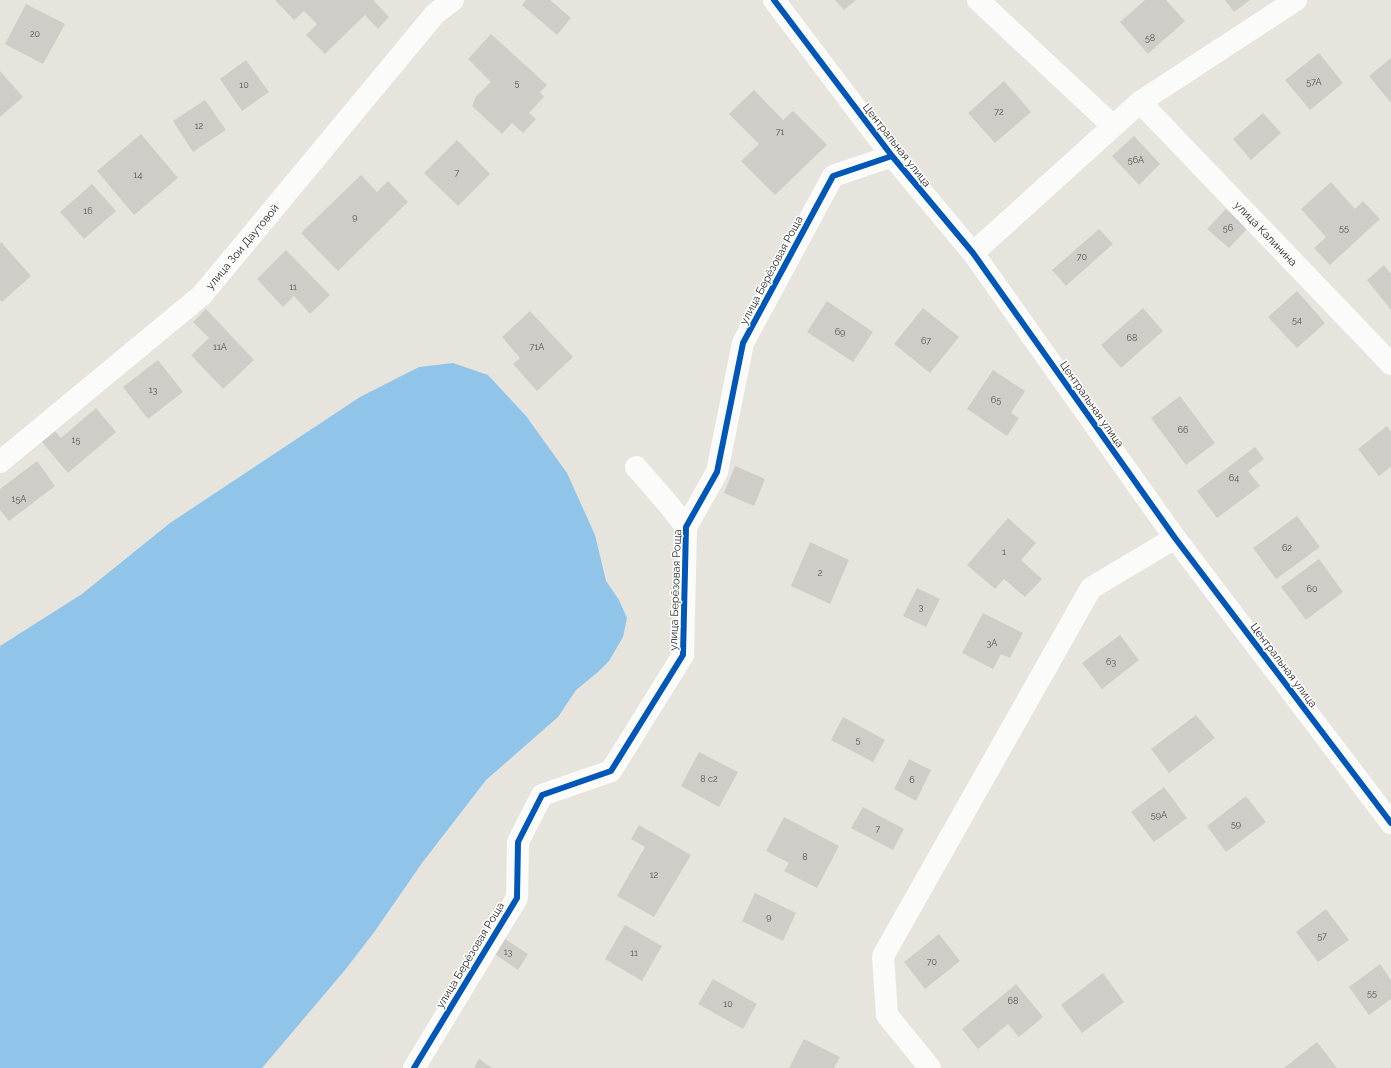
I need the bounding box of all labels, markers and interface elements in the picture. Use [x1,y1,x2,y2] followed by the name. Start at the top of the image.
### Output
[30,29,41,39] house number: 20
[1145,33,1155,43] house number: 58
[1306,77,1322,87] house number: 57А
[515,78,520,88] house number: 5
[239,80,249,90] house number: 10
[860,101,933,190] street label: Центральная улица
[994,107,1004,117] house number: 72
[195,121,204,131] house number: 12
[776,127,784,137] house number: 71
[1128,155,1144,165] house number: 56А
[455,168,460,178] house number: 7
[134,170,142,180] house number: 14
[1231,199,1300,269] street label: улица Калинина
[203,202,282,292] street label: улица Зои Даутовой
[83,206,93,216] house number: 16
[352,212,358,222] house number: 9
[737,214,806,327] street label: улица Берёзовая Роща
[1223,223,1234,233] house number: 56
[1339,223,1349,233] house number: 55
[1077,252,1088,262] house number: 70
[289,282,297,292] house number: 11
[1292,315,1302,325] house number: 54
[835,327,845,337] house number: 69
[1127,333,1137,343] house number: 68
[921,336,931,346] house number: 67
[213,342,227,352] house number: 11А
[530,342,544,352] house number: 71А
[1057,359,1126,450] street label: Центральная улица
[149,385,158,395] house number: 13
[991,395,1001,405] house number: 65
[1178,425,1189,435] house number: 66
[72,435,80,445] house number: 15
[1229,473,1239,483] house number: 64
[12,494,26,504] house number: 15А
[667,529,684,651] street label: улица Берёзовая Роща
[1282,543,1292,553] house number: 62
[1002,547,1006,557] house number: 1
[818,568,823,578] house number: 2
[1307,584,1318,594] house number: 60
[919,602,924,612] house number: 3
[1248,621,1320,710] street label: Центральная улица
[987,638,997,648] house number: 3А
[1106,657,1116,667] house number: 63
[856,735,861,745] house number: 5
[700,774,718,784] house number: 8 с2
[909,775,915,785] house number: 6
[1151,810,1167,820] house number: 59А
[1231,819,1241,829] house number: 59
[876,824,881,834] house number: 7
[802,852,808,862] house number: 8
[650,870,659,880] house number: 12
[434,900,507,1011] street label: улица Берёзовая Роща
[766,912,772,922] house number: 9
[1317,931,1327,941] house number: 57
[504,947,513,957] house number: 13
[630,948,638,958] house number: 11
[927,957,938,967] house number: 70
[1367,988,1377,998] house number: 55
[1008,996,1018,1006] house number: 68
[723,999,733,1009] house number: 10

